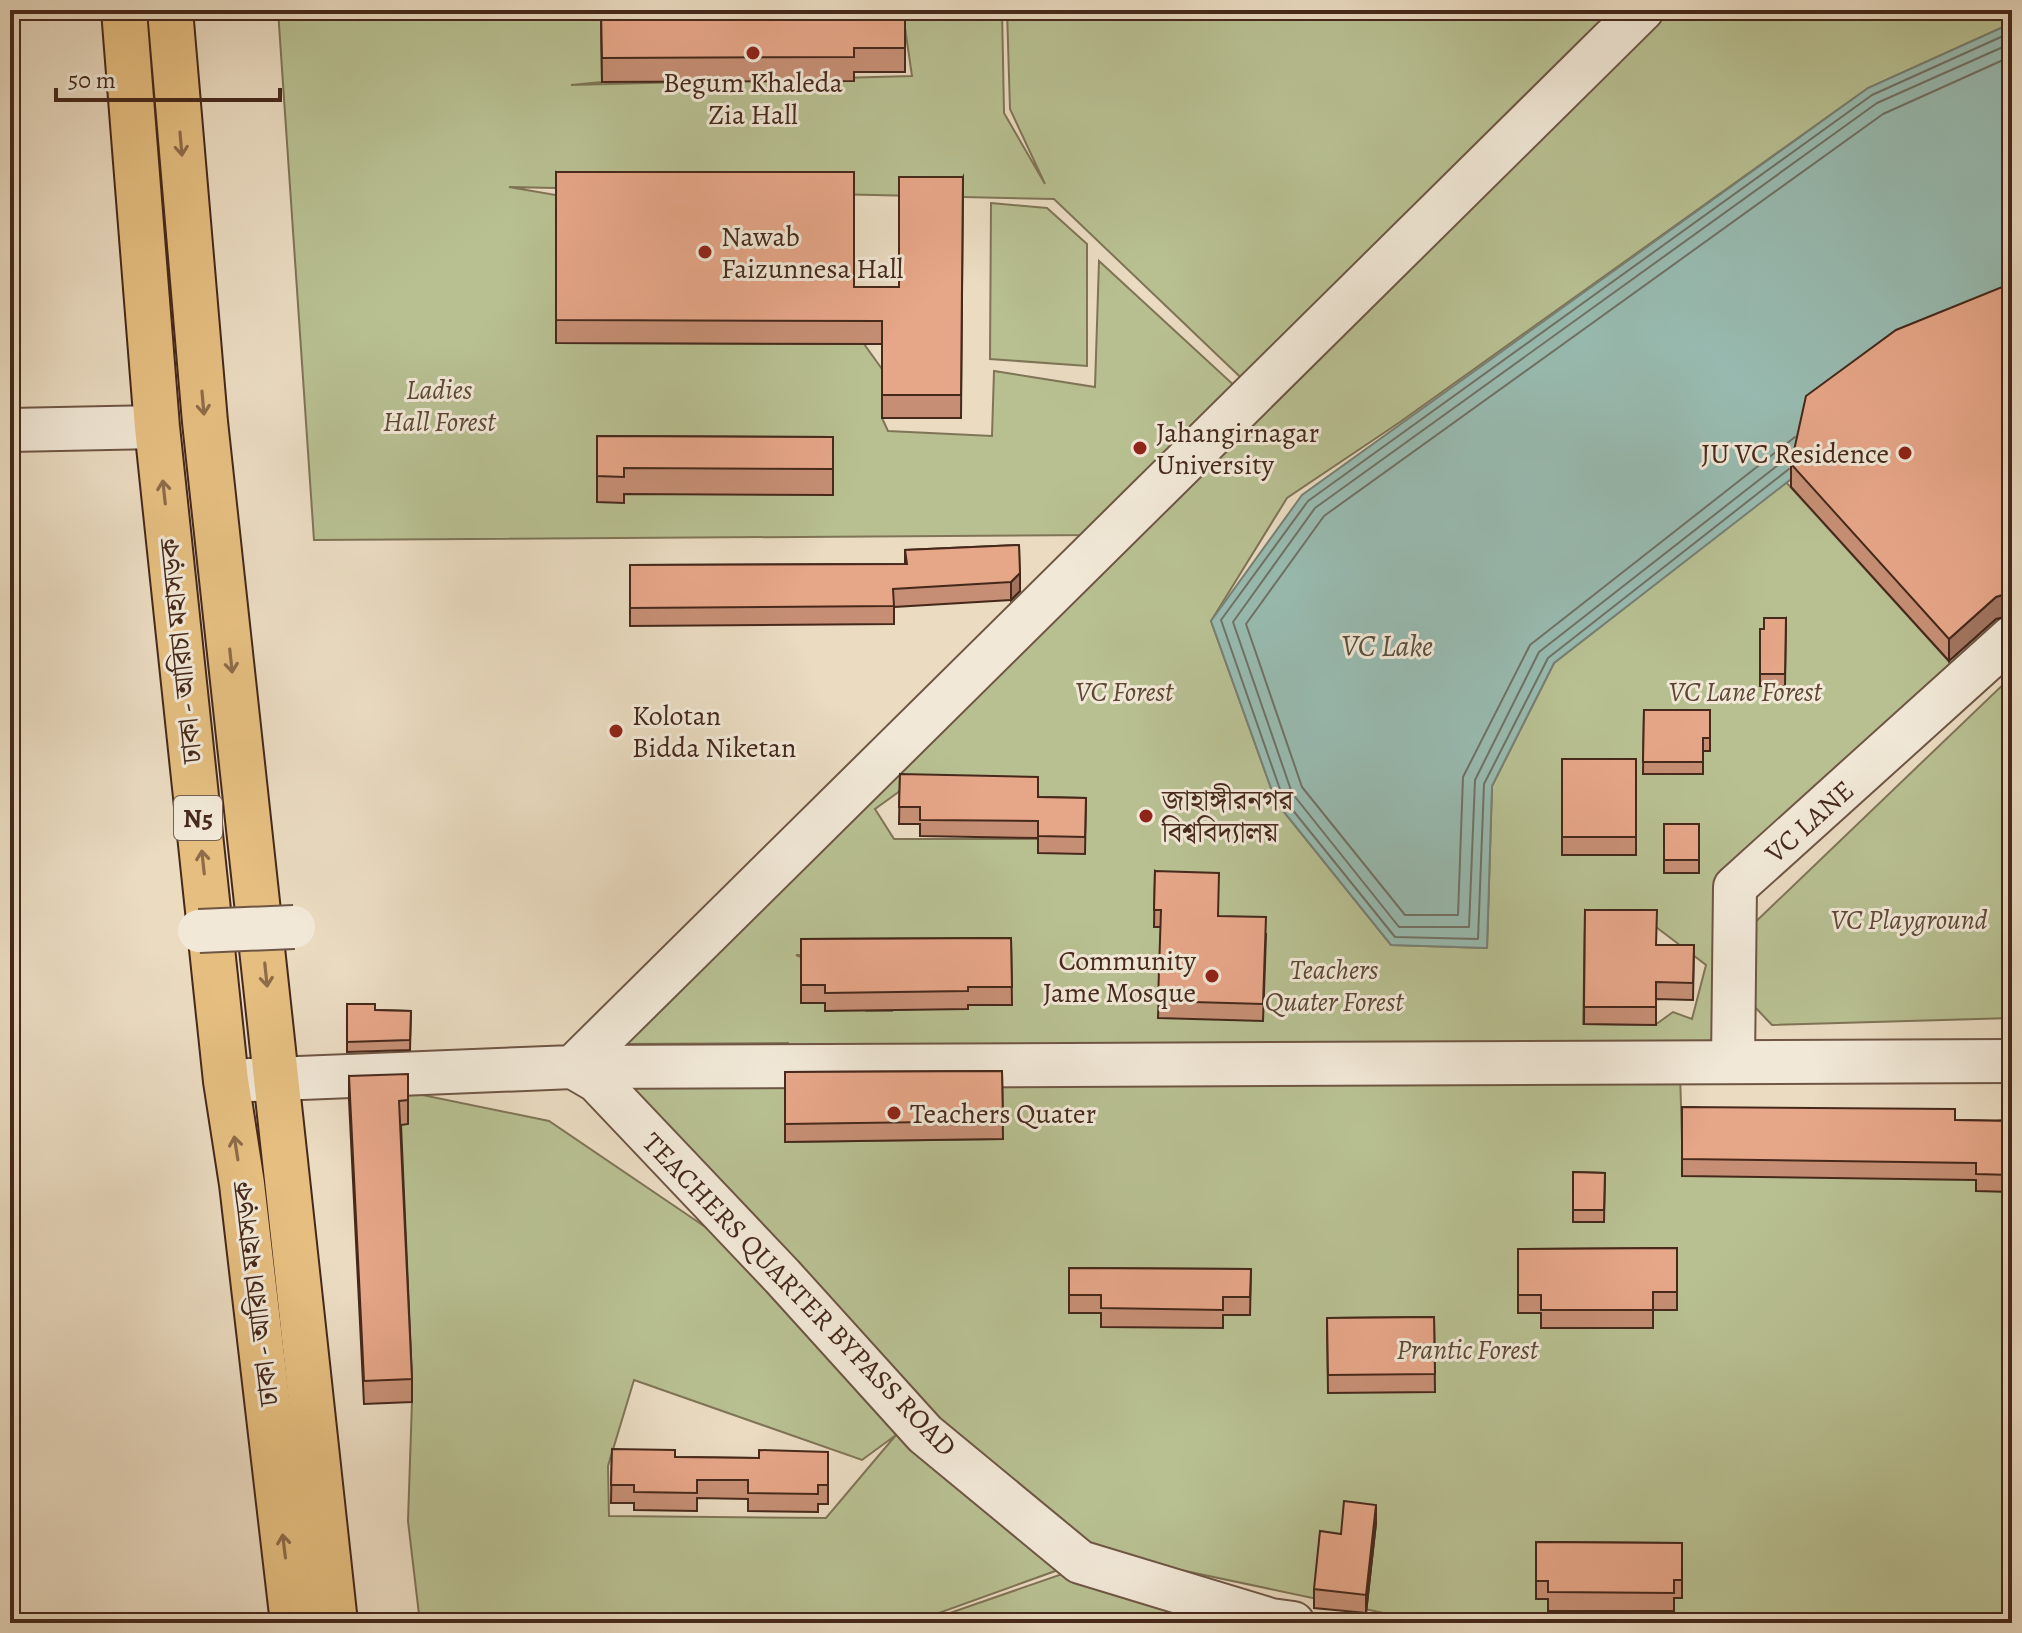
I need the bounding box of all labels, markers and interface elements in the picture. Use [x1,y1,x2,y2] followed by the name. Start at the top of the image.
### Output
[744,44,762,62] marker: Begum Khaleda Zia Hall
[56,52,280,102] scale bar
[68,64,116,96] text: 50 m
[663,64,843,134] place label: Begum Khaleda Zia Hall
[174,130,189,156] one-way arrow
[721,218,904,288] place label: Nawab Faizunnesa Hall
[696,243,714,261] marker: Nawab Faizunnesa Hall
[383,371,496,441] park label: Ladies Hall Forest
[196,389,211,416] one-way arrow
[1156,414,1319,484] place label: Jahangirnagar University
[1701,435,1889,473] place label: JU VC Residence
[1131,439,1149,457] marker: Jahangirnagar University
[1896,444,1914,462] marker: JU VC Residence
[156,480,171,506] one-way arrow
[150,535,212,766] street label: ঢাকা - আরিচা মহাসড়ক
[1341,626,1433,666] water label: VC Lake
[224,647,239,674] one-way arrow
[1075,673,1174,711] park label: VC Forest
[1668,673,1823,711] park label: VC Lane Forest
[632,697,796,767] place label: Kolotan Bidda Niketan
[607,722,625,740] marker: Kolotan Bidda Niketan
[1756,772,1862,872] street label: VC LANE
[1161,782,1295,852] place label: জাহাঙ্গীরনগর বিশ্ববিদ্যালয়
[174,796,222,840] road number: N5
[1137,807,1155,825] marker: জাহাঙ্গীরনগর বিশ্ববিদ্যালয়
[195,850,210,876] one-way arrow
[1830,901,1988,939] park label: VC Playground
[1043,942,1197,1012] place label: Community Jame Mosque
[1265,951,1404,1021] park label: Teachers Quater Forest
[259,962,274,987] one-way arrow
[1203,967,1221,985] marker: Community Jame Mosque
[910,1095,1097,1133] place label: Teachers Quater
[885,1104,903,1122] marker: Teachers Quater
[634,1124,965,1465] street label: TEACHERS QUARTER BYPASS ROAD
[228,1136,243,1162] one-way arrow
[223,1178,289,1409] street label: ঢাকা - আরিচা মহাসড়ক
[1396,1331,1539,1369] park label: Prantic Forest
[277,1533,292,1559] one-way arrow

